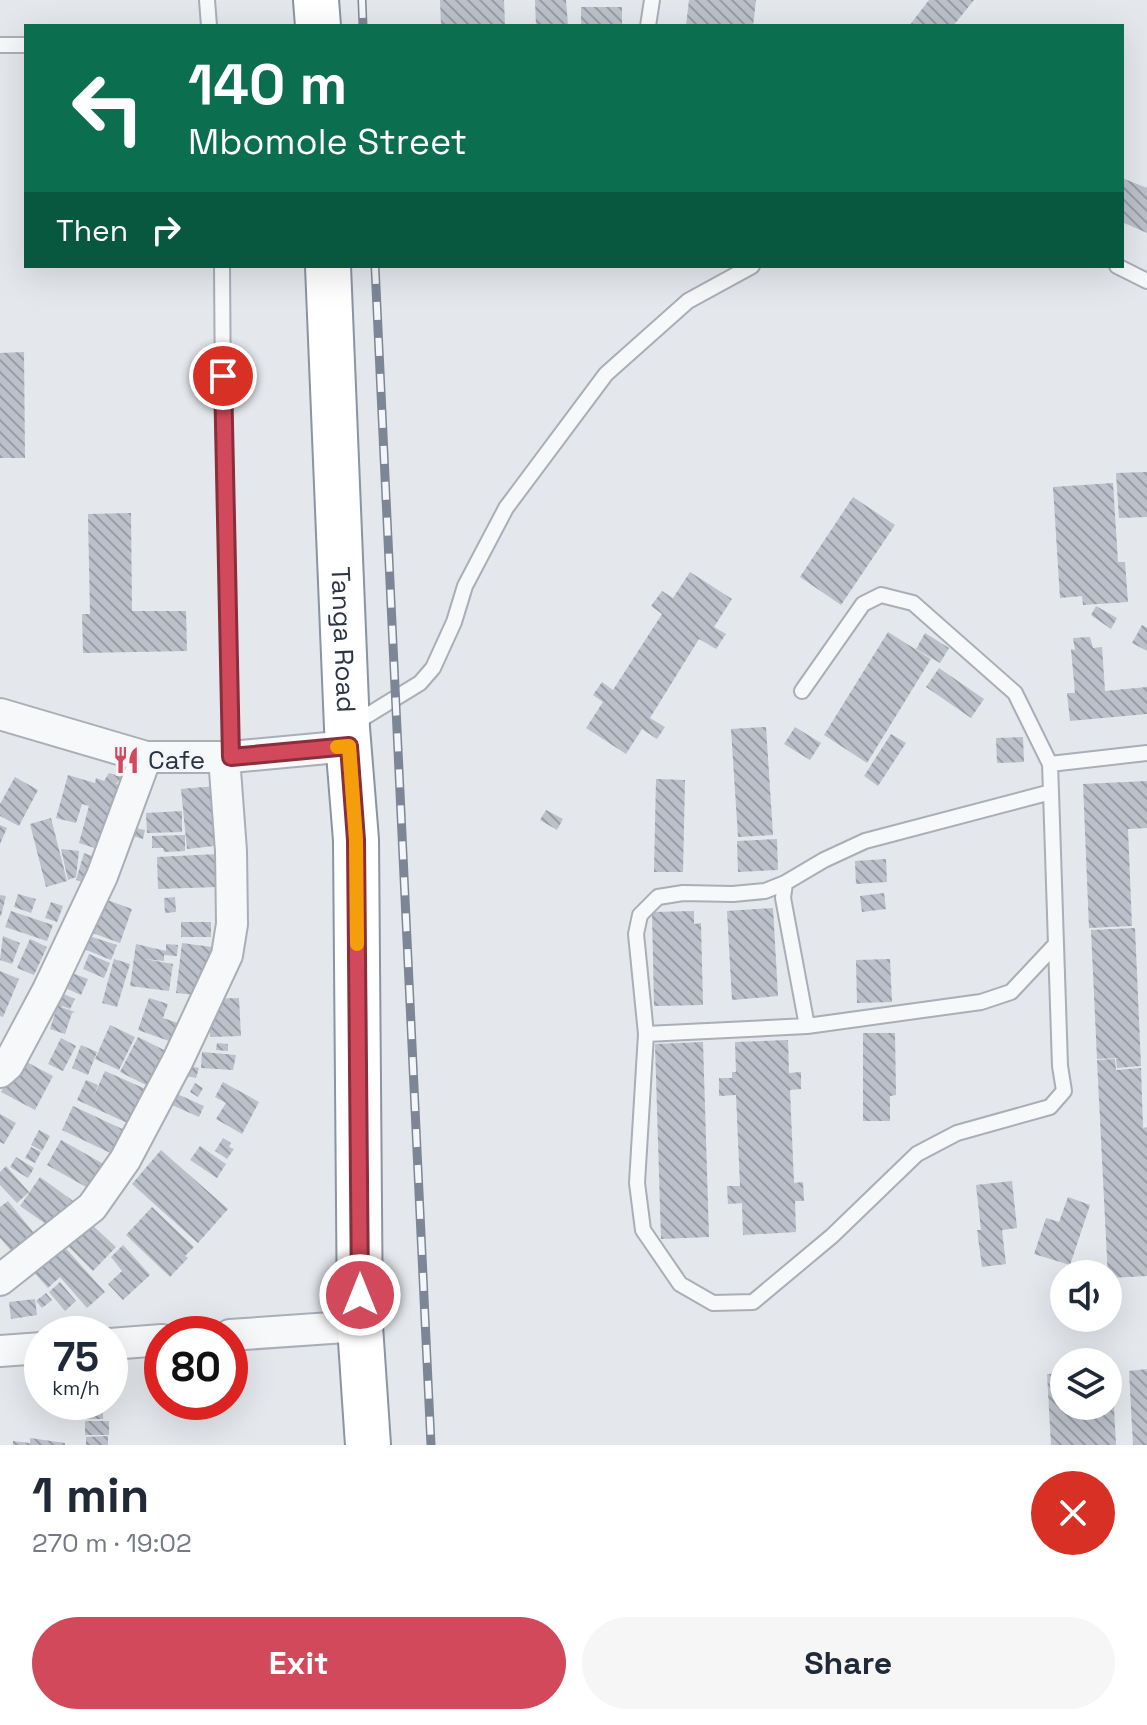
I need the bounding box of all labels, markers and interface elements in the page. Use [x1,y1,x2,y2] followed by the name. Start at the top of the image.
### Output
[188,49,347,120] text: 140 m
[56,56,160,160] icon: left
[188,119,467,165] text: Mbomole Street
[144,208,188,252] icon: right
[56,211,128,250] text: Then
[189,342,257,410] pin
[201,354,245,398] icon: arrive
[323,566,363,713] street label: Tanga Road
[148,743,205,777] place label: Cafe
[111,745,141,775] restaurant icon: Cafe
[318,1253,402,1337] position arrow
[1050,1260,1122,1420] map controls
[1050,1260,1122,1332] button: sound
[144,1316,248,1420] speed limit sign: 80
[53,1332,99,1383] text: 75
[1050,1348,1122,1420] button: layers
[52,1375,100,1401] text: km/h
[32,1465,149,1526] text: 1 min
[1031,1471,1115,1555] button: close
[32,1526,192,1560] text: 270 m · 19:02
[32,1617,566,1709] button: Exit
[582,1617,1115,1709] button: Share

